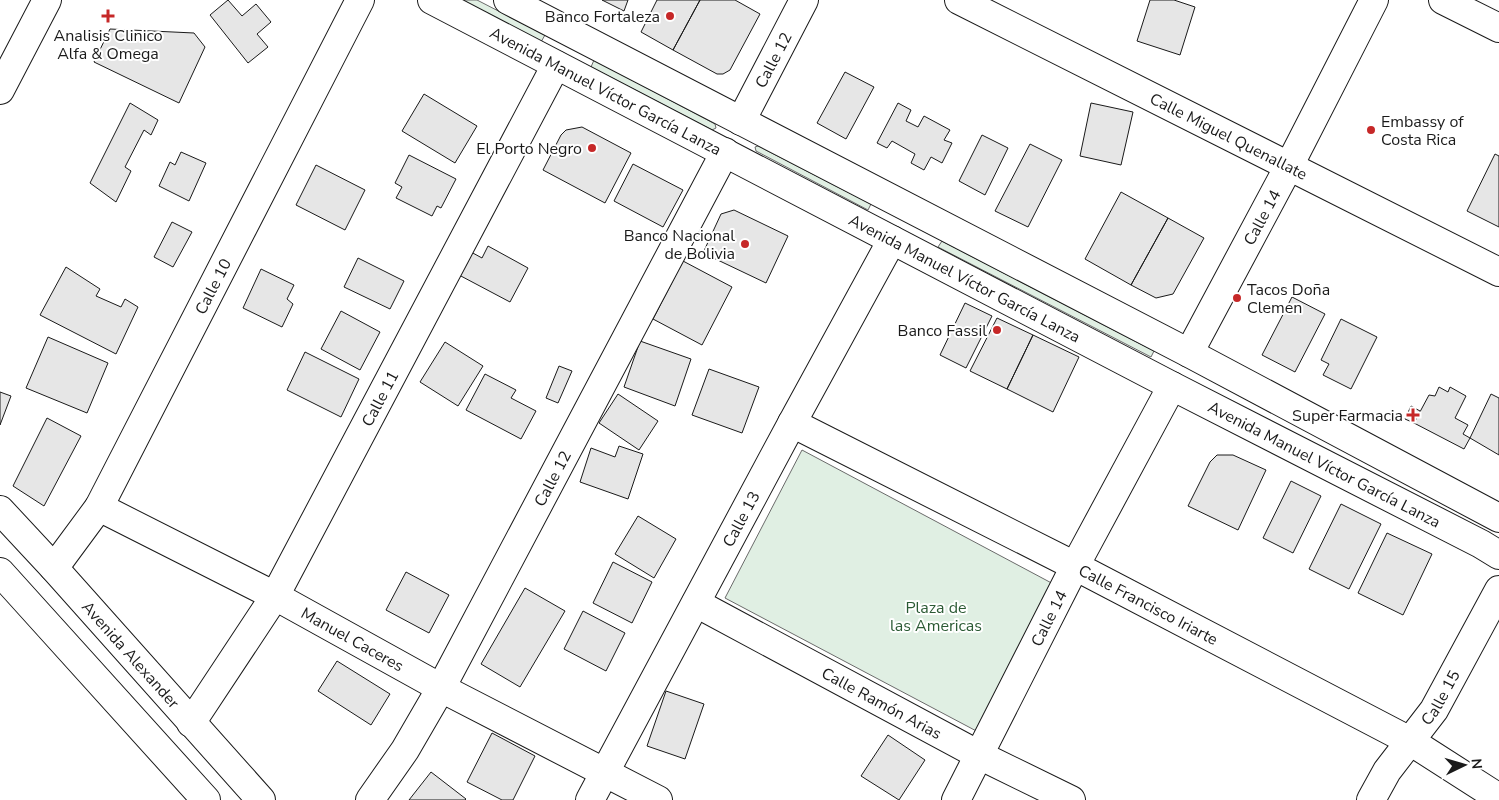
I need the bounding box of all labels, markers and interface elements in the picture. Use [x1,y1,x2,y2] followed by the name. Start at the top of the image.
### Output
[545,6,660,28] place label: Banco Fortaleza
[101,9,115,23] marker: Analisis Clinico Alfa & Omega
[664,10,676,22] marker: Banco Fortaleza
[486,22,725,161] street label: Avenida Manuel Víctor García Lanza
[53,25,163,65] place label: Analisis Clinico Alfa & Omega
[750,28,797,92] street label: Calle 12
[1146,88,1311,186] street label: Calle Miguel Quenallate
[1381,111,1464,151] place label: Embassy of Costa Rica
[1365,124,1377,136] marker: Embassy of Costa Rica
[476,138,582,160] place label: El Porto Negro
[586,142,598,154] marker: El Porto Negro
[1239,186,1287,249] street label: Calle 14
[845,209,1084,348] street label: Avenida Manuel Víctor García Lanza
[624,225,735,265] place label: Banco Nacional de Bolivia
[739,238,751,250] marker: Banco Nacional de Bolivia
[190,255,237,319] street label: Calle 10
[1247,279,1330,319] place label: Tacos Doña Clemen
[1231,292,1243,304] marker: Tacos Doña Clemen
[898,320,987,342] place label: Banco Fassil
[991,324,1003,336] marker: Banco Fassil
[357,367,404,430] street label: Calle 11
[1204,396,1444,534] street label: Avenida Manuel Víctor García Lanza
[1292,405,1403,427] place label: Super Farmacia
[1407,409,1419,421] marker: Super Farmacia
[529,447,577,511] street label: Calle 12
[718,488,765,551] street label: Calle 13
[1075,560,1221,651] street label: Calle Francisco Iriarte
[1026,586,1073,650] street label: Calle 14
[77,597,184,714] street label: Avenida Alexander
[890,597,982,637] park label: Plaza de las Americas
[297,603,407,677] street label: Manuel Caceres
[817,662,945,745] street label: Calle Ramón Arias
[1416,667,1466,730] street label: Calle 15
[1439,740,1489,790] north arrow
[1467,758,1486,770] text: N

